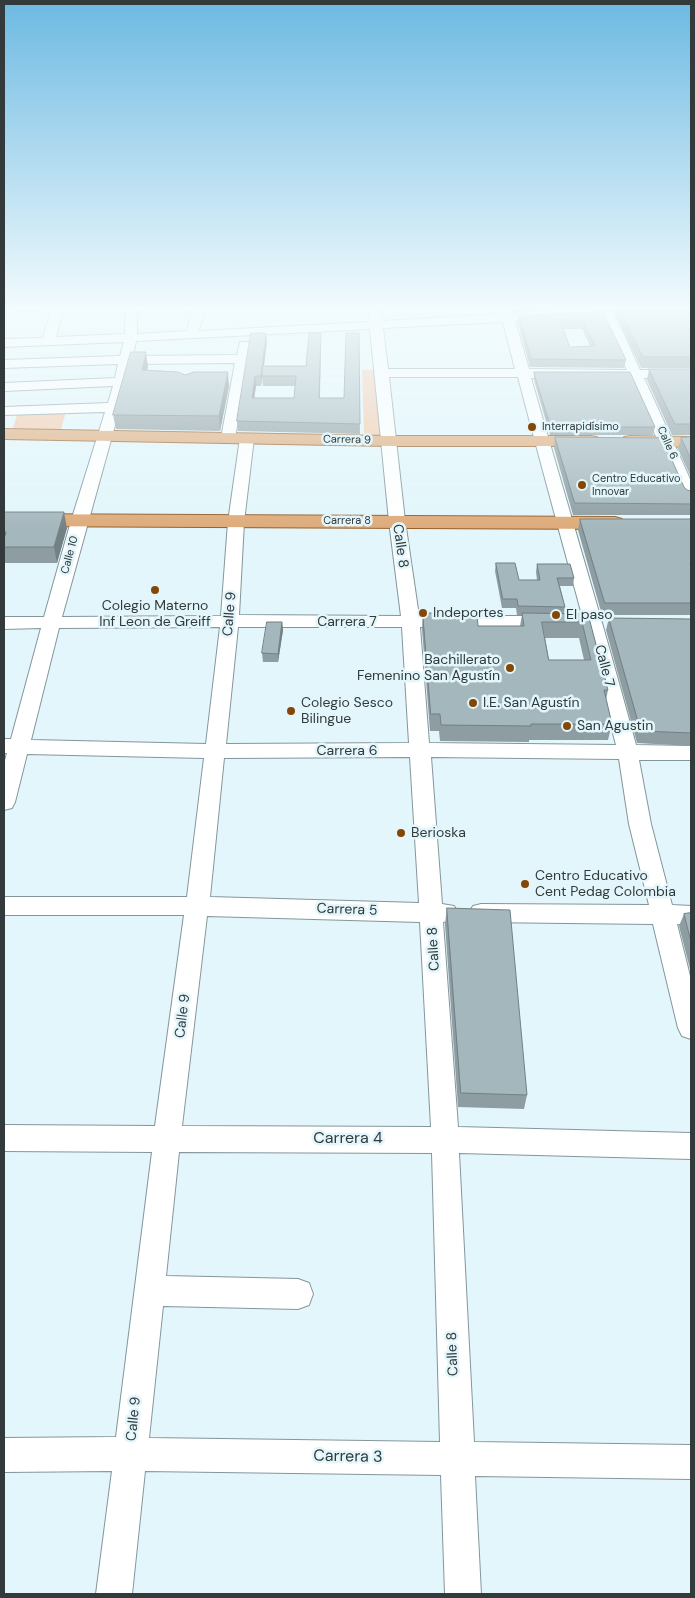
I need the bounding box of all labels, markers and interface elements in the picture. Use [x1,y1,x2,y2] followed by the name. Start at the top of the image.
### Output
[542,420,619,434] place label: Interrapidísimo
[526,421,538,433] marker: Interrapidísimo
[654,424,680,462] street label: Calle 6
[323,433,371,447] street label: Carrera 9
[592,472,681,498] place label: Centro Educativo Innovar
[576,479,588,491] marker: Centro Educativo Innovar
[323,514,371,528] street label: Carrera 8
[389,523,411,569] street label: Calle 8
[59,535,81,575] street label: Calle 10
[149,584,161,596] marker: Colegio Materno Inf Leon de Greiff
[220,591,240,637] street label: Calle 9
[99,598,211,630] place label: Colegio Materno Inf Leon de Greiff
[433,605,504,621] place label: Indeportes
[417,607,429,619] marker: Indeportes
[566,607,612,623] place label: El paso
[550,609,562,621] marker: El paso
[317,614,377,630] street label: Carrera 7
[590,643,618,689] street label: Calle 7
[357,652,500,684] place label: Bachillerato Femenino San Agustín
[504,662,516,674] marker: Bachillerato Femenino San Agustín
[301,695,393,728] place label: Colegio Sesco Bilingue
[483,695,579,711] place label: I.E. San Agustín
[467,697,479,709] marker: I.E. San Agustín
[285,705,297,717] marker: Colegio Sesco Bilingue
[577,718,653,734] place label: San Agustin
[561,720,573,732] marker: San Agustin
[316,743,378,759] street label: Carrera 6
[411,825,466,841] place label: Berioska
[395,827,407,839] marker: Berioska
[535,868,676,900] place label: Centro Educativo Cent Pedag Colombia
[519,878,531,890] marker: Centro Educativo Cent Pedag Colombia
[316,901,378,919] street label: Carrera 5
[424,927,444,971] street label: Calle 8
[172,993,194,1039] street label: Calle 9
[313,1129,383,1149] street label: Carrera 4
[444,1332,462,1376] street label: Calle 8
[123,1396,145,1442] street label: Calle 9
[313,1447,383,1467] street label: Carrera 3

